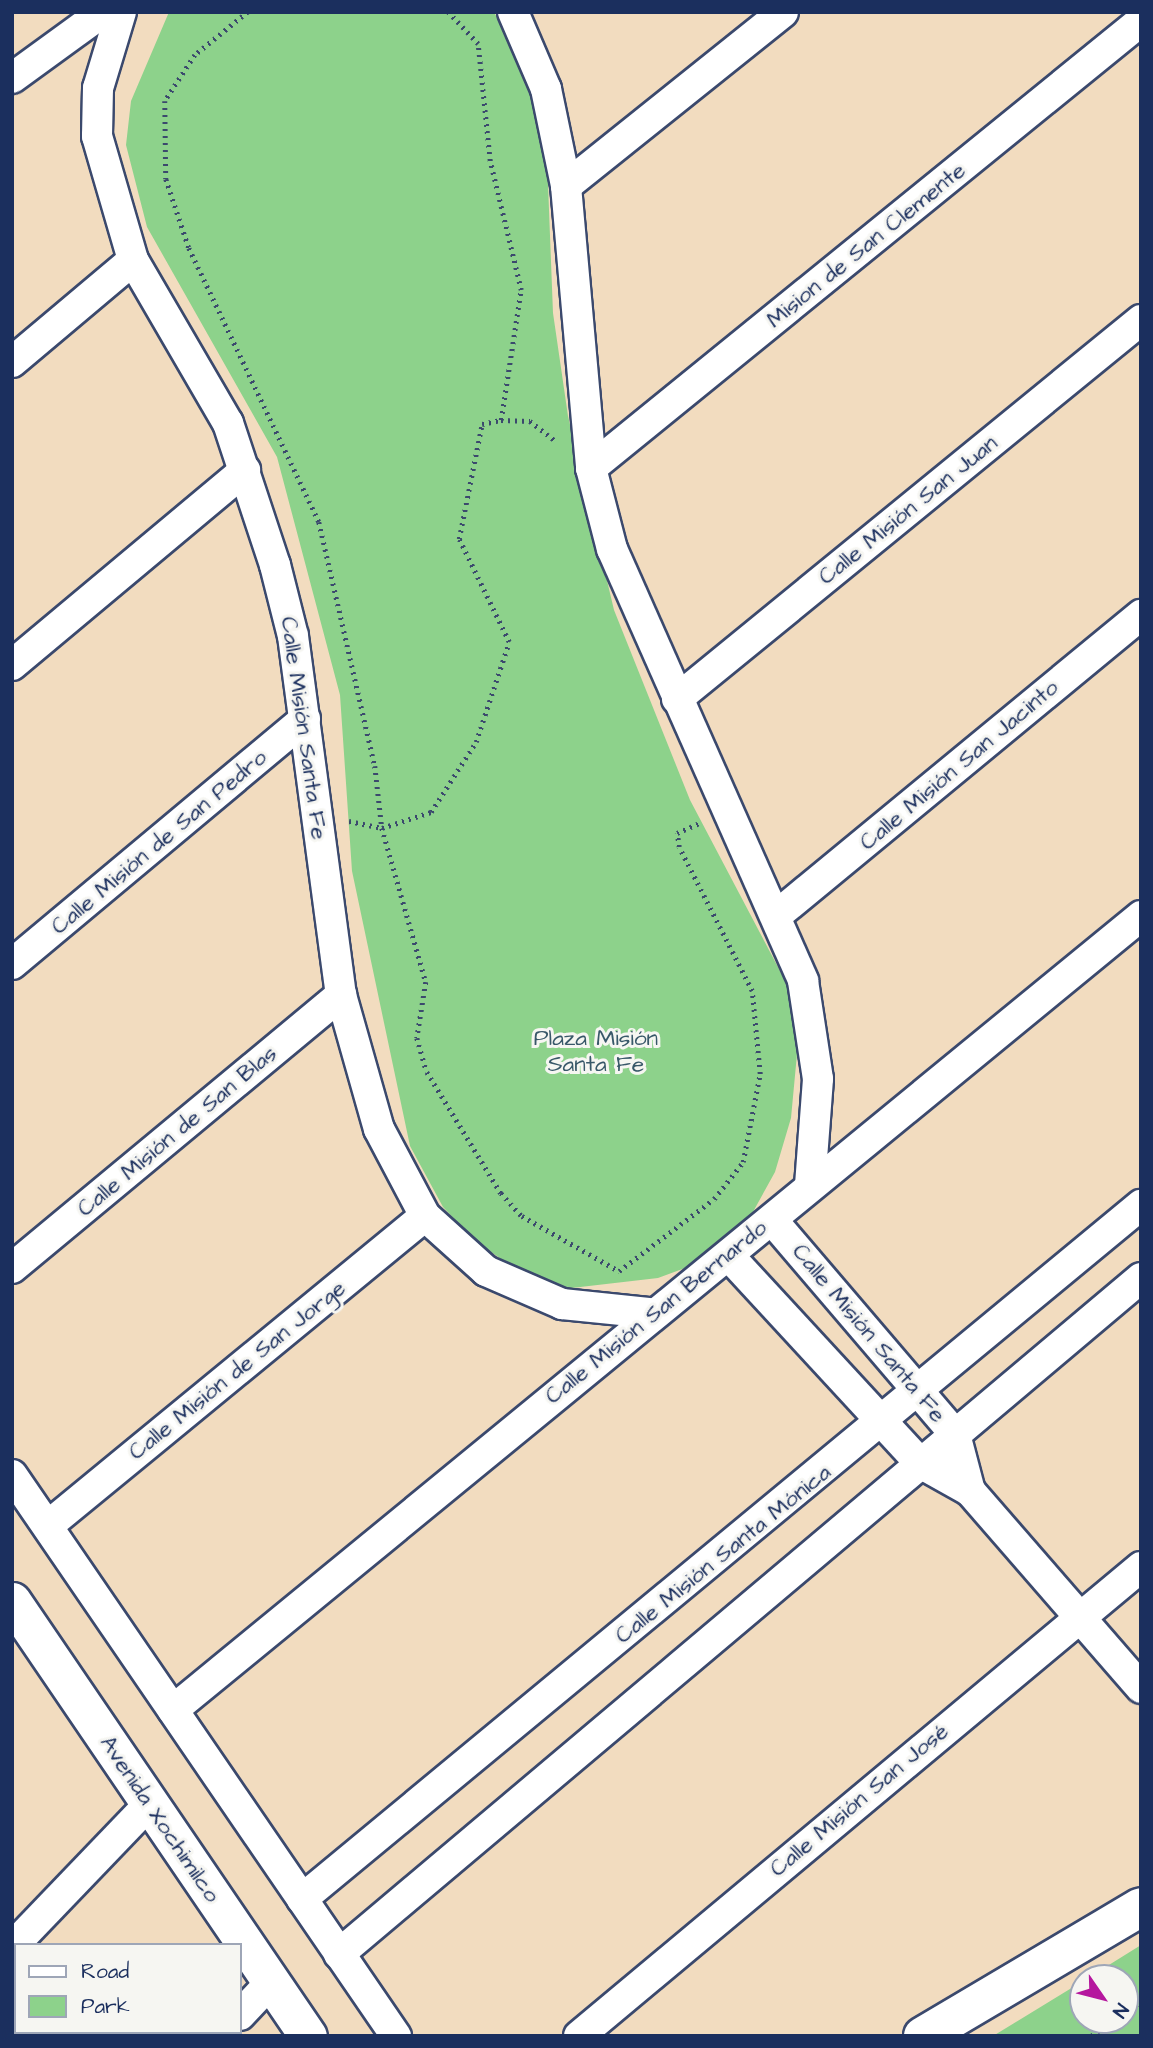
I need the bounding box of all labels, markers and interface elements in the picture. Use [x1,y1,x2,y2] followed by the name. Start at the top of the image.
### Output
[761,156,971,334] street label: Mision de San Clemente
[813,429,1003,591] street label: Calle Misión San Juan
[275,615,333,841] street label: Calle Misión Santa Fe
[854,674,1064,856] street label: Calle Misión San Jacinto
[45,744,273,940] street label: Calle Misión de San Pedro
[534,1024,658,1078] park label: Plaza Misión Santa Fe
[72,1039,282,1223] street label: Calle Misión de San Blas
[540,1214,772,1410] street label: Calle Misión San Bernardo
[786,1238,952,1428] street label: Calle Misión Santa Fe
[123,1274,351,1466] street label: Calle Misión de San Jorge
[610,1458,836,1650] street label: Calle Misión Santa Mónica
[764,1717,954,1883] street label: Calle Misión San José
[94,1730,226,1908] street label: Avenida Xochimilco
[14,1943,242,2034] legend
[81,1957,129,1986] text: Road
[1069,1964,1139,2034] north arrow
[81,1992,130,2021] text: Park
[1106,1998,1134,2023] text: N

